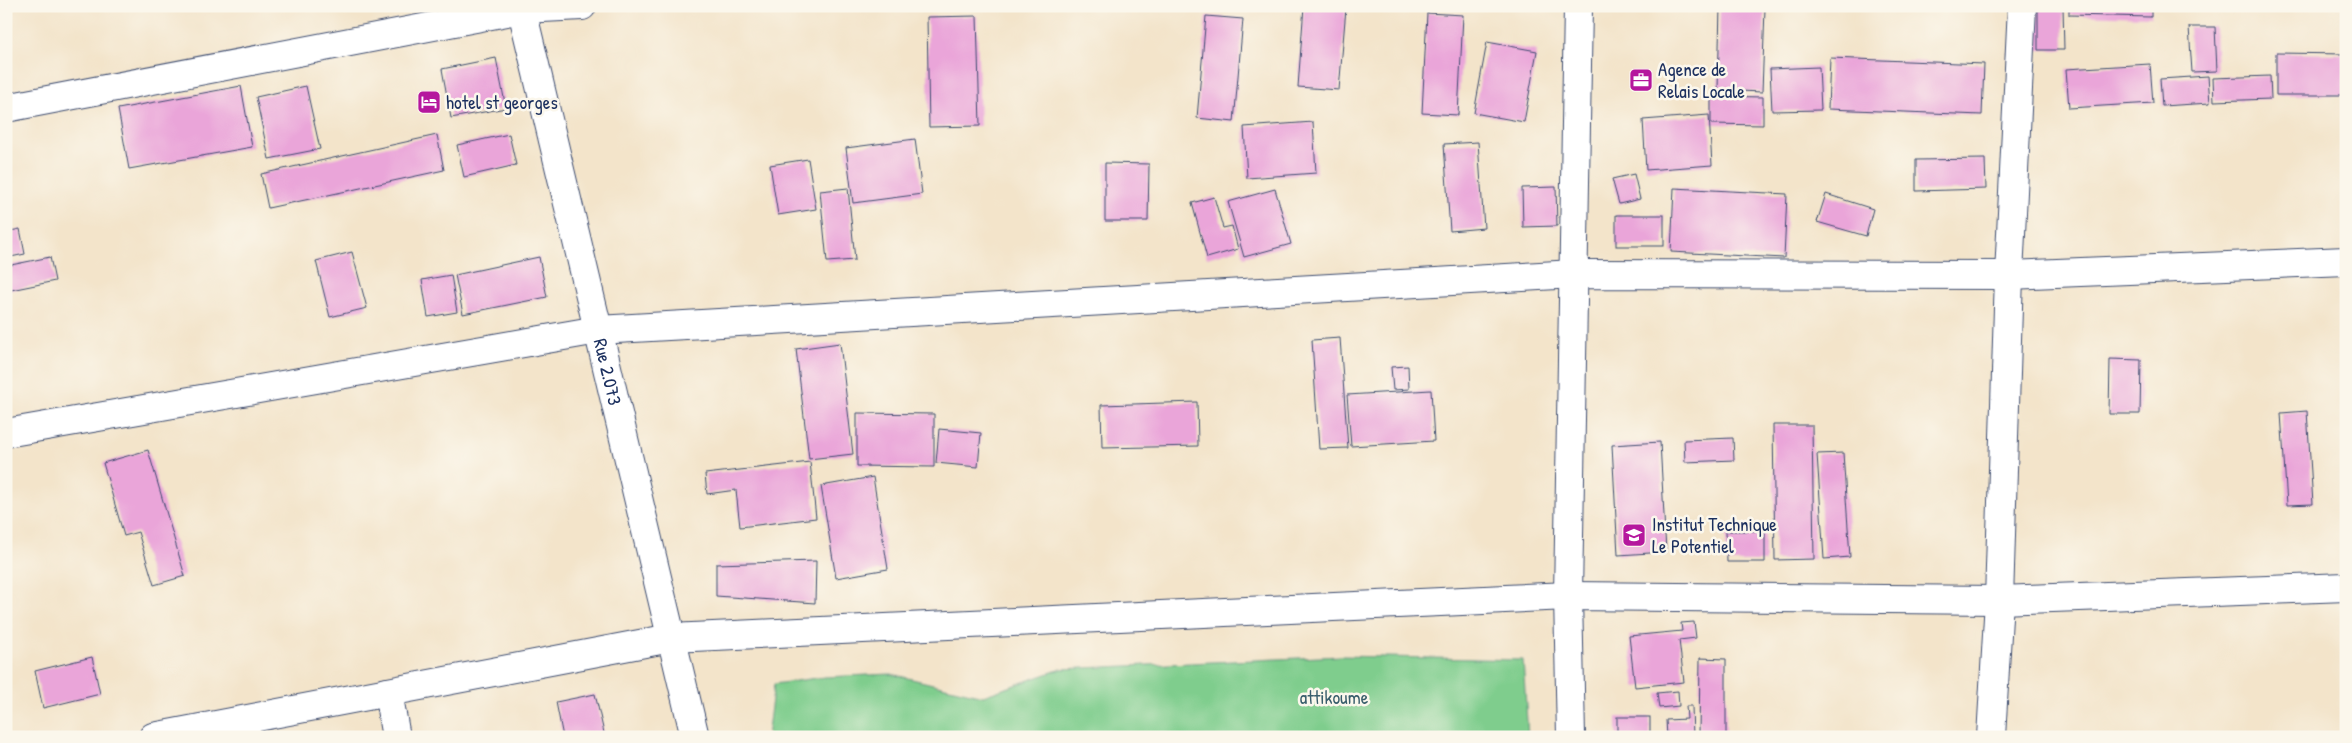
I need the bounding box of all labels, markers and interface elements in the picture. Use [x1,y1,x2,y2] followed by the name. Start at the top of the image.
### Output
[1658,56,1745,104] place label: Agence de Relais Locale
[1628,67,1654,93] office icon: Agence de Relais Locale
[416,89,442,115] hotel icon: hotel st georges
[446,89,558,115] place label: hotel st georges
[588,336,629,408] street label: Rue 2.073
[1652,511,1777,559] place label: Institut Technique Le Potentiel
[1621,522,1647,548] school or university icon: Institut Technique Le Potentiel
[1300,684,1369,710] park label: attikoume

